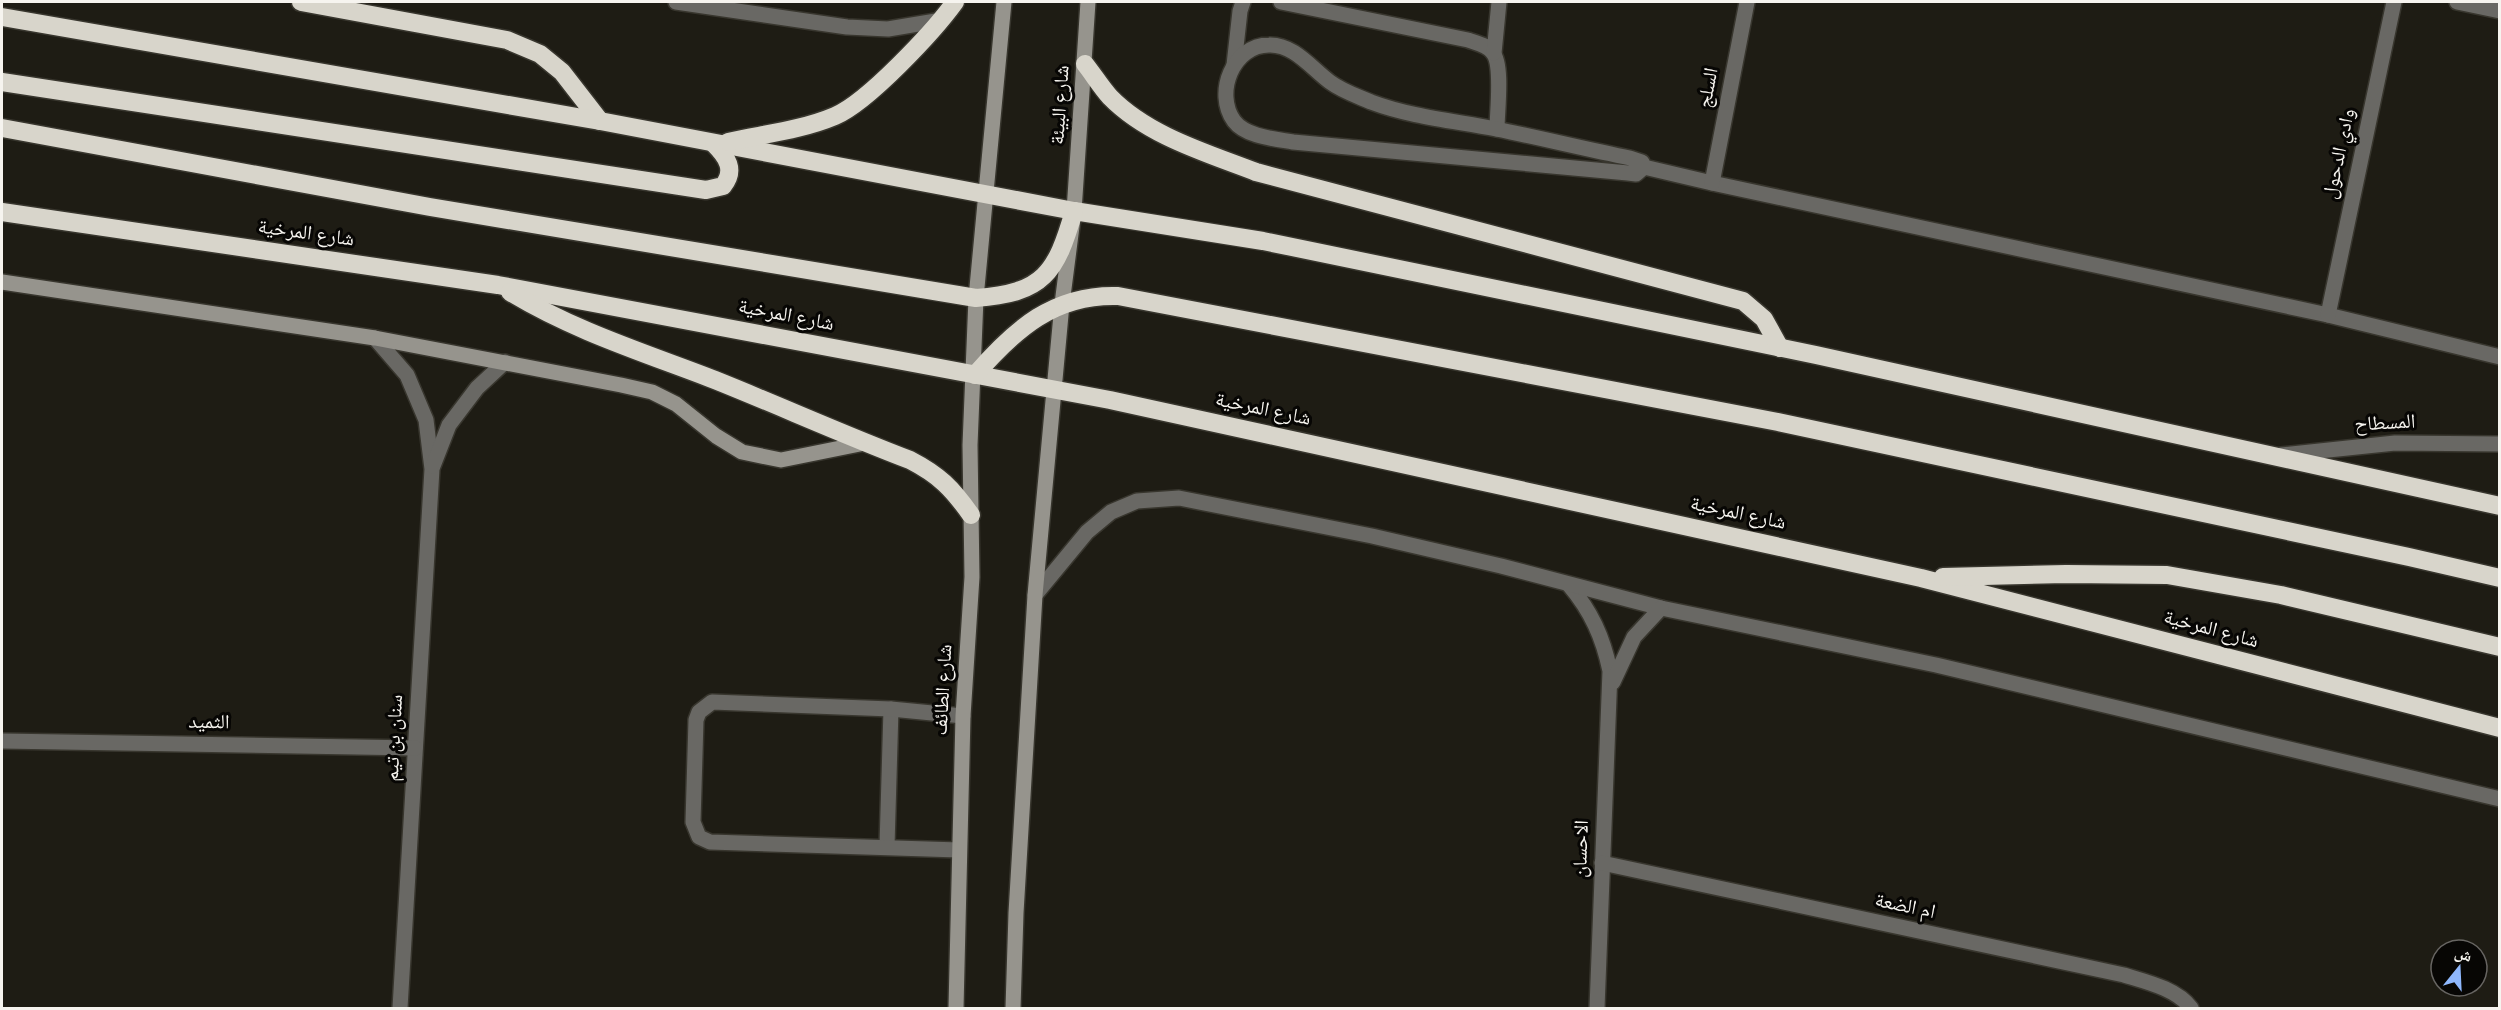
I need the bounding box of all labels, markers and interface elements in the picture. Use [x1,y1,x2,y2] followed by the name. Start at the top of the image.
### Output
[1045,64,1077,146] street label: شارع البيئة
[1692,66,1726,110] street label: السلج
[2318,106,2363,202] street label: وادي الدحول
[256,214,356,254] street label: شارع المرخية
[736,294,836,338] street label: شارع المرخية
[1213,387,1313,433] street label: شارع المرخية
[2354,409,2416,439] street label: المسطاح
[1688,491,1788,537] street label: شارع المرخية
[2161,605,2261,655] street label: شارع المرخية
[929,644,959,736] street label: شارع الطائف
[380,694,410,782] street label: سنان بن تيم
[188,710,230,736] street label: الثميد
[1568,820,1596,878] street label: الاحسان
[1872,888,1938,926] street label: ام الضعة
[2429,938,2489,998] north arrow
[2452,944,2474,968] text: ش

